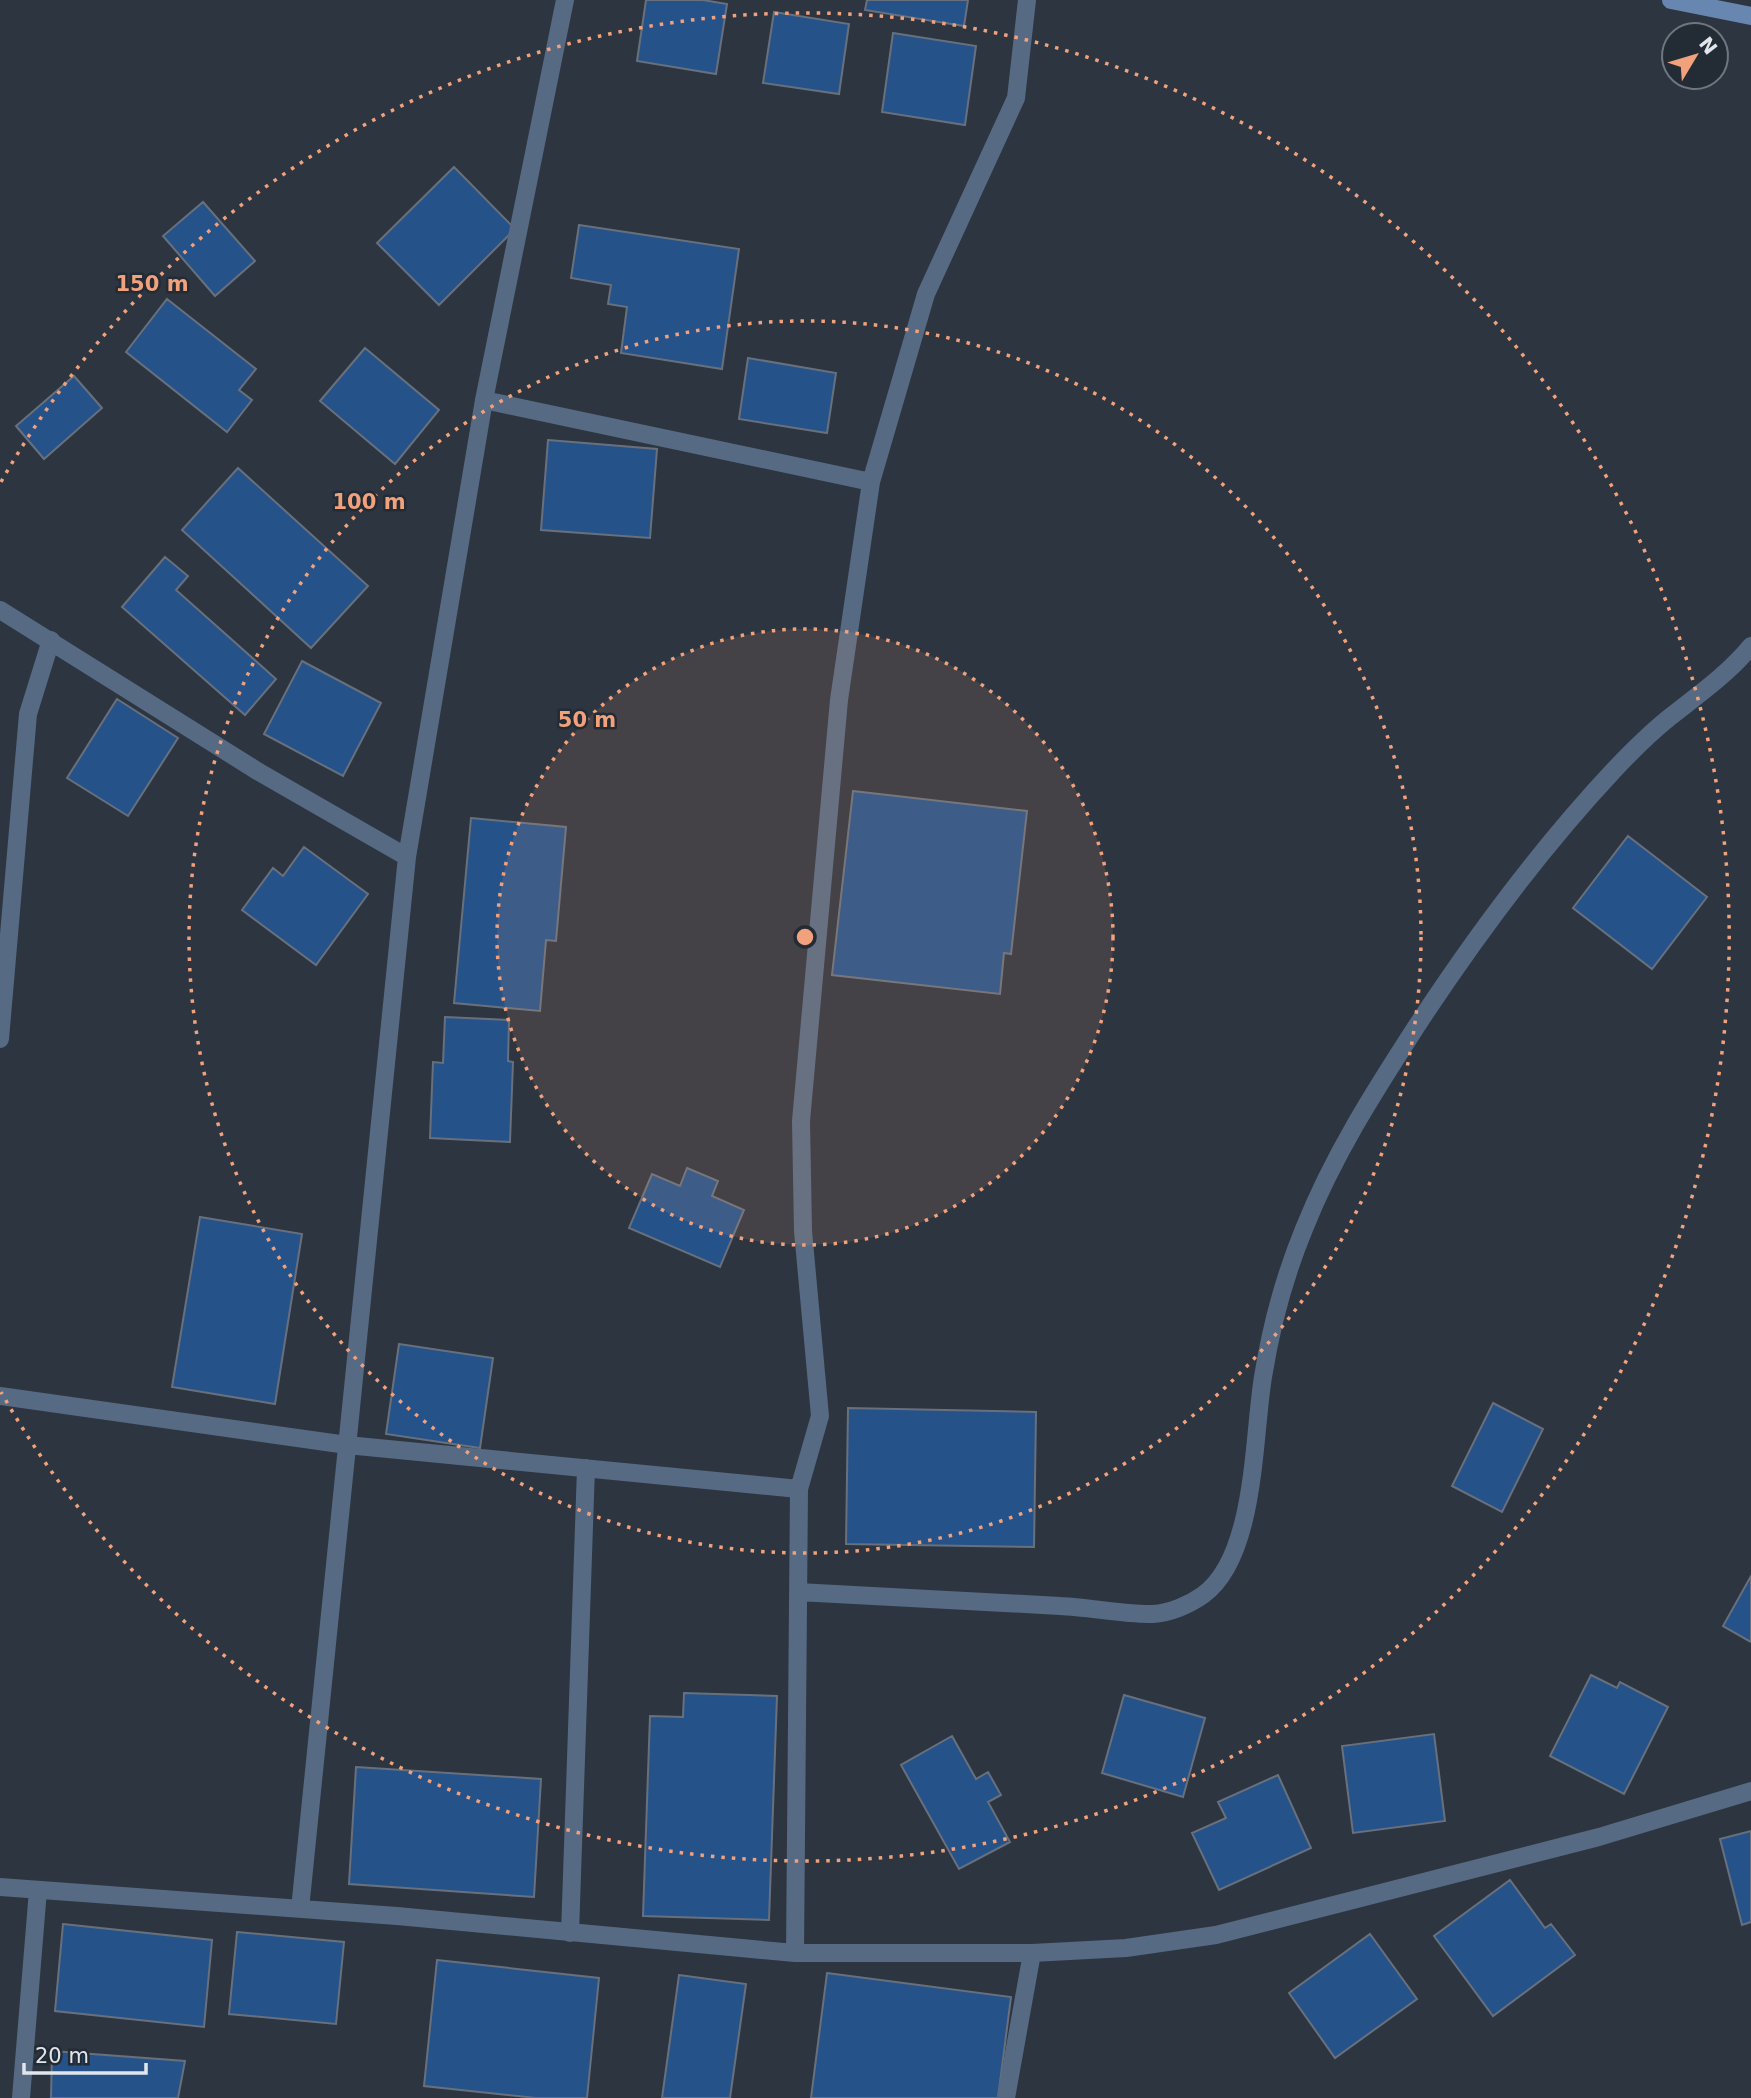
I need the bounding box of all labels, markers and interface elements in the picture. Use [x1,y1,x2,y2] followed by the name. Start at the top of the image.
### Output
[1660,21,1730,91] north arrow
[1695,32,1722,59] text: N
[115,272,189,296] text: 150 m
[332,490,406,514] text: 100 m
[558,708,616,732] text: 50 m
[793,925,817,949] centre of rings
[24,2032,147,2076] scale bar
[35,2044,89,2068] text: 20 m

